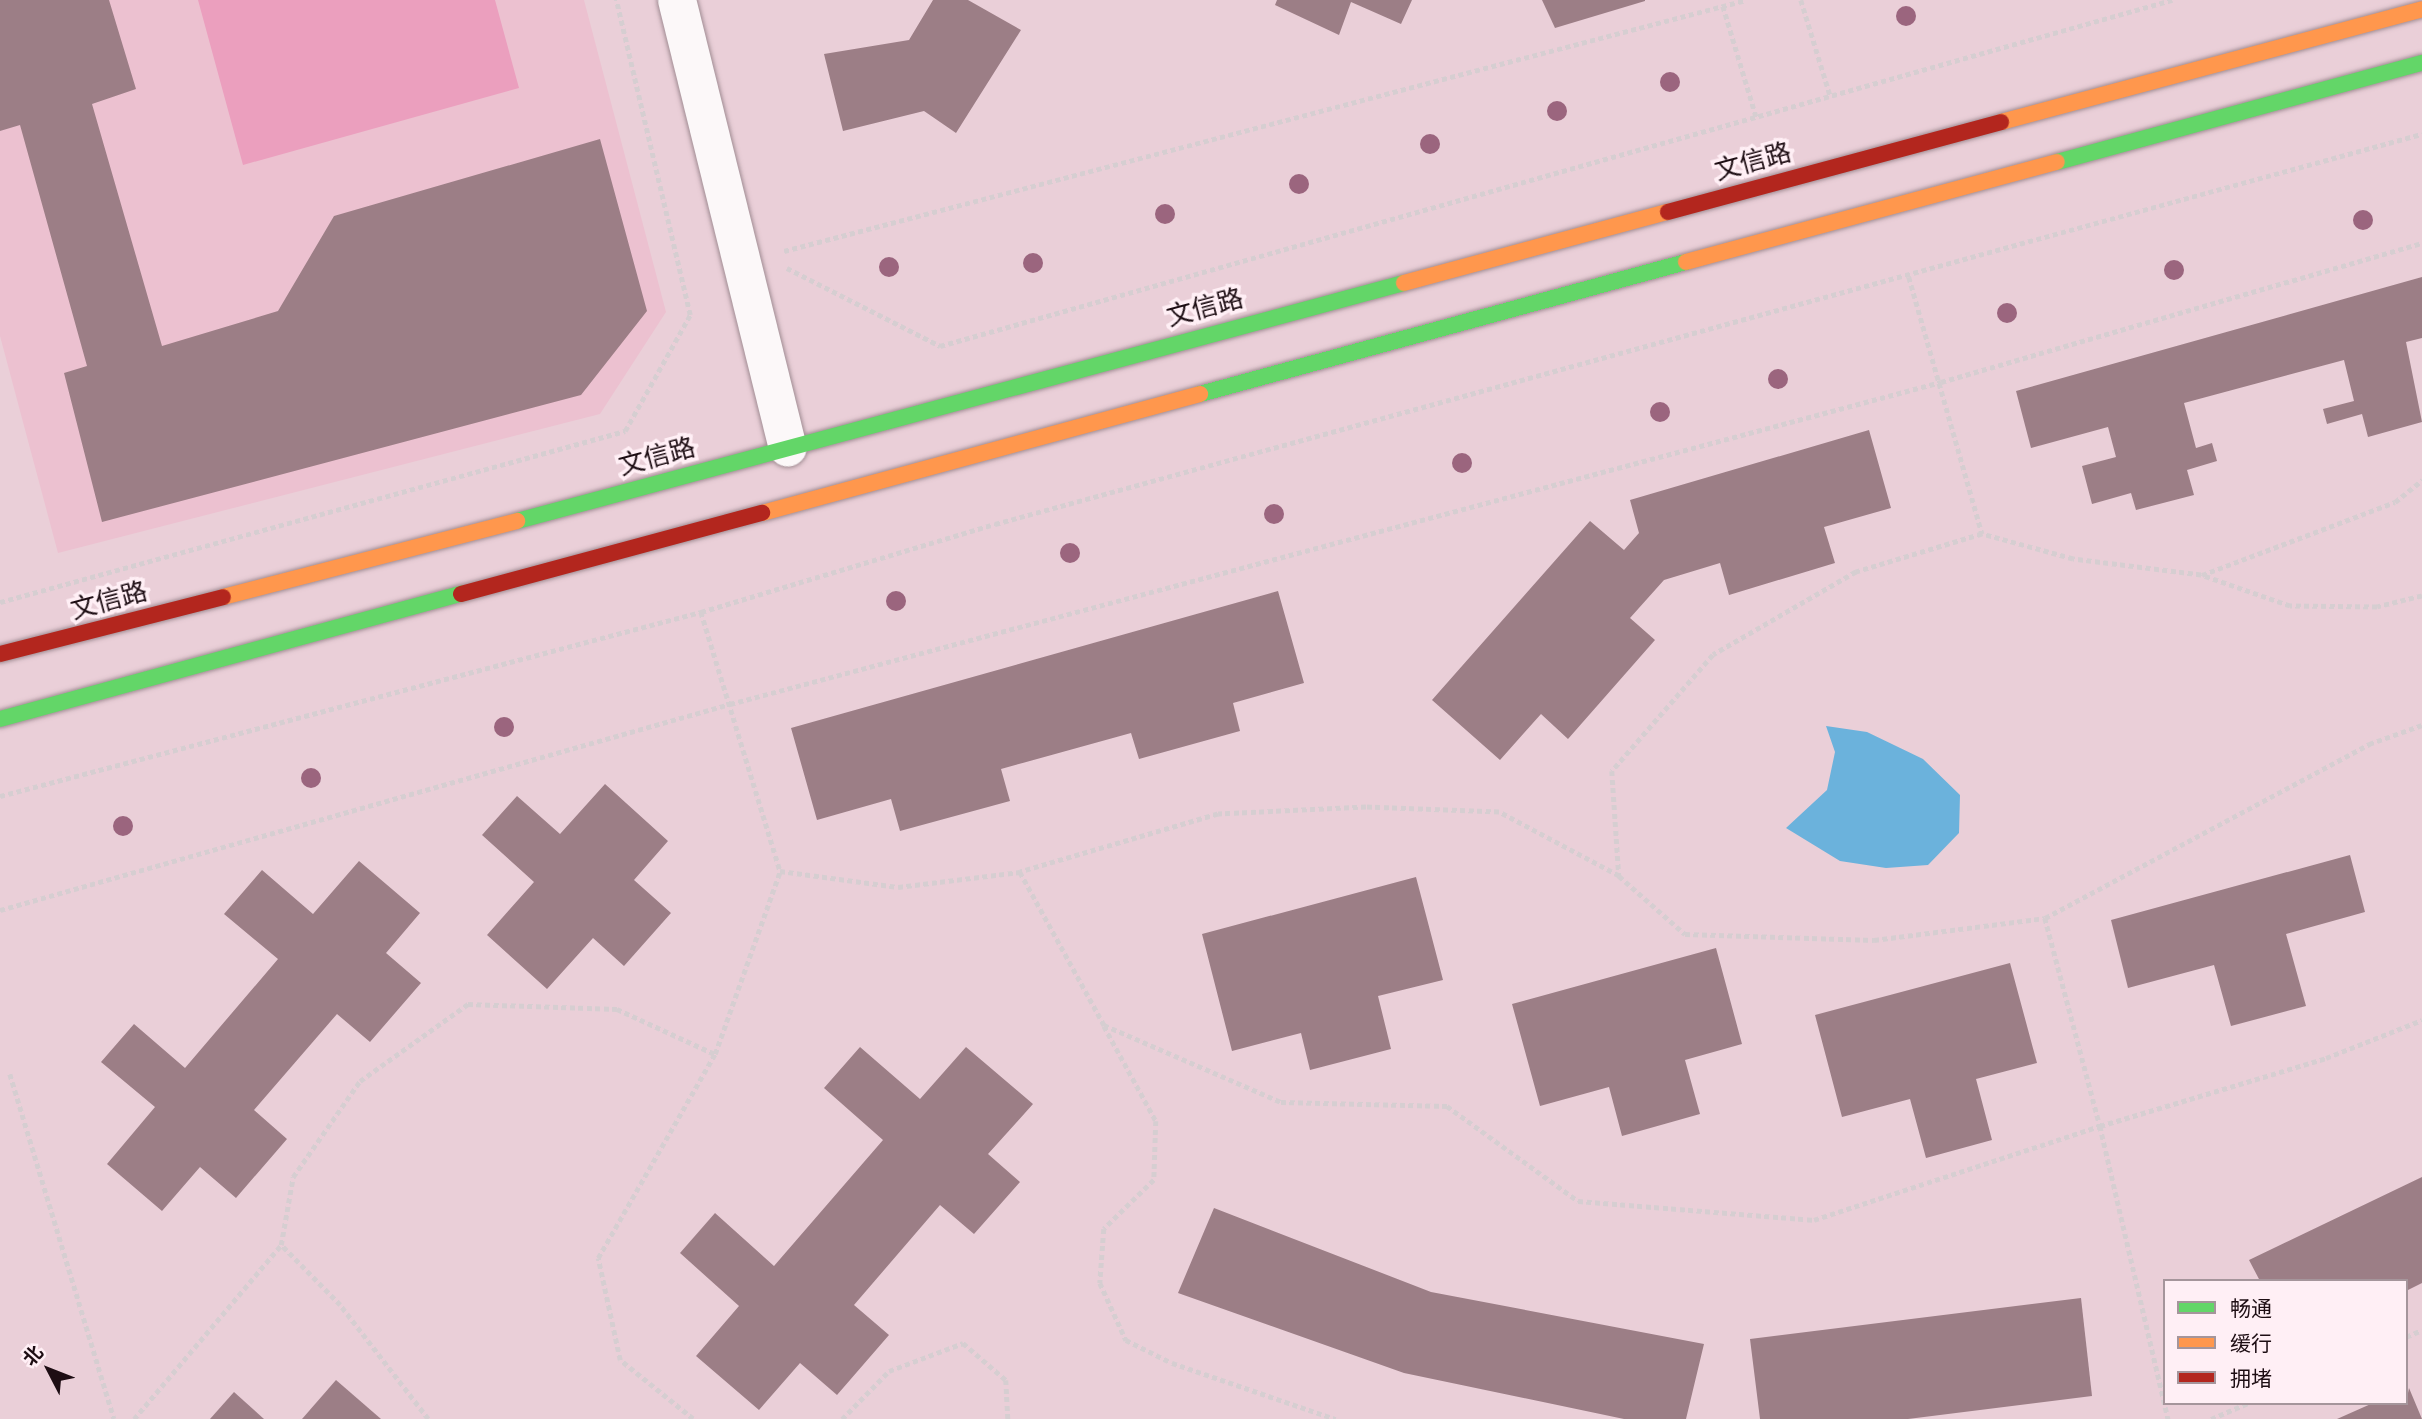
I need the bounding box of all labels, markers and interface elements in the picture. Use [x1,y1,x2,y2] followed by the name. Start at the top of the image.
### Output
[1711,137,1795,187] street label: 文信路
[1163,283,1247,333] street label: 文信路
[615,432,699,482] street label: 文信路
[67,576,151,626] street label: 文信路
[2163,1279,2408,1405] legend
[2230,1294,2272,1324] text: 畅通
[2230,1329,2272,1359] text: 缓行
[14,1335,84,1405] north arrow
[17,1340,49,1372] text: 北
[2230,1364,2272,1394] text: 拥堵

